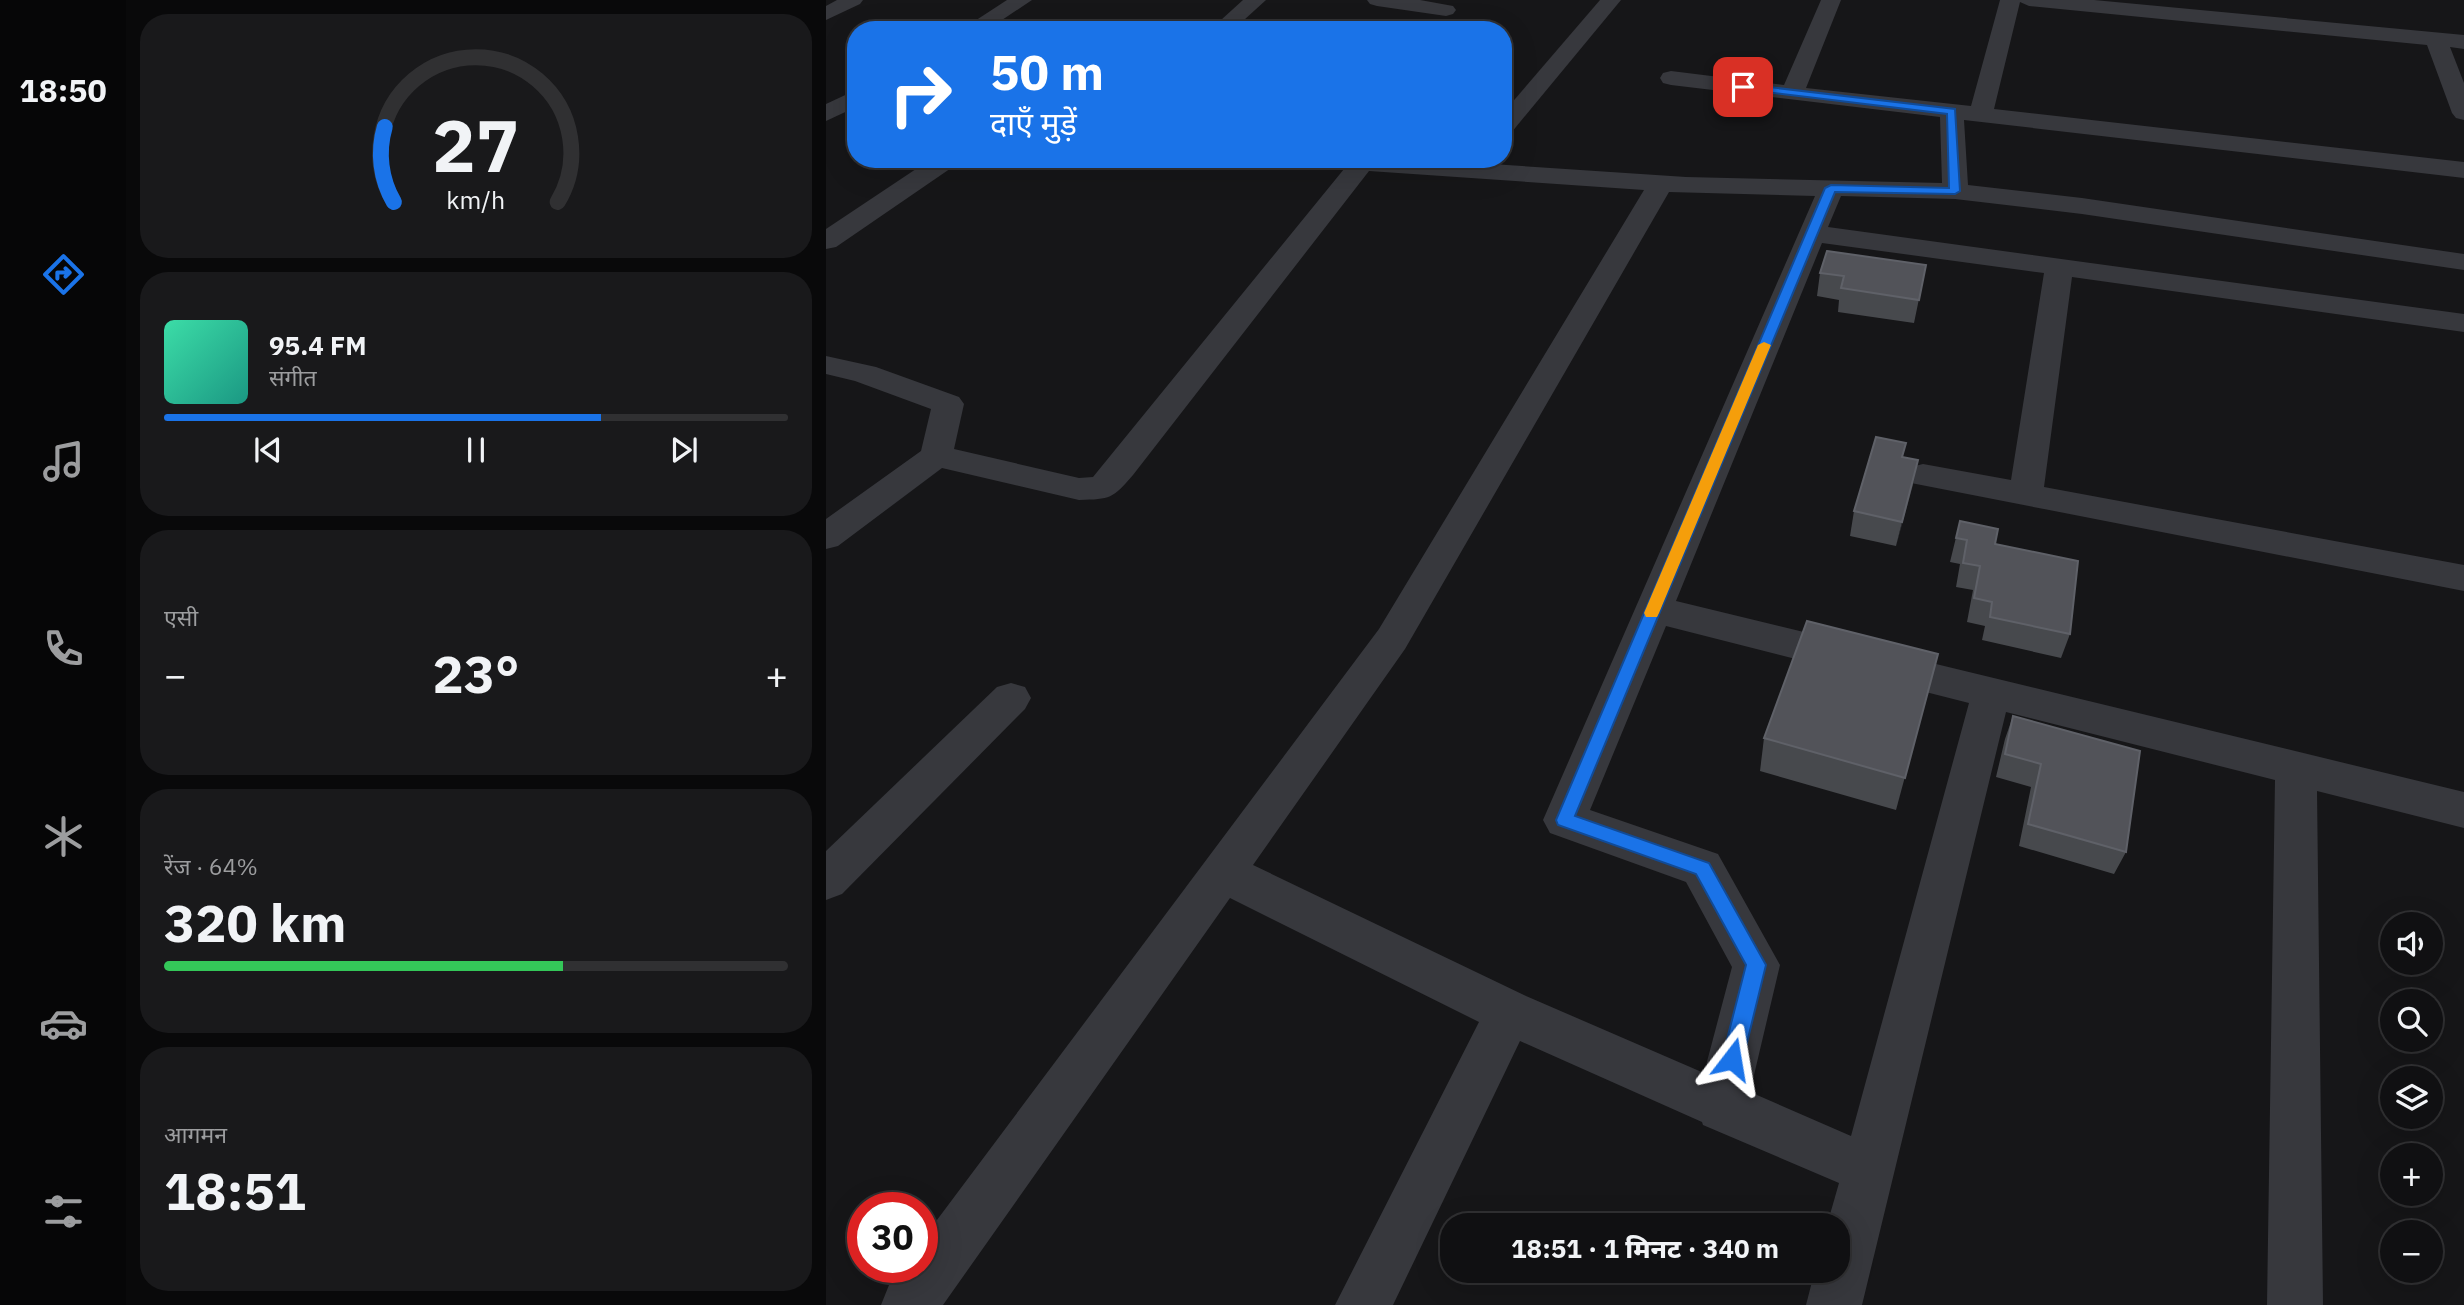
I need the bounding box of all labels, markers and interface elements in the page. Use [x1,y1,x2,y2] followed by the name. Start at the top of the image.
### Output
[990,40,1104,103] text: 50 m
[875,49,966,140] icon: right
[1713,57,1773,117] pin
[1724,68,1762,106] icon: arrive
[19,69,107,111] text: 18:50
[432,97,520,192] text: 27
[990,102,1077,144] text: दाएँ मुड़ें
[447,183,505,216] text: km/h
[39,250,88,299] icon: directions
[269,328,367,362] text: 95.4 FM
[269,362,317,392] text: संगीत
[249,431,287,469] icon: previous
[457,431,495,469] icon: pause
[665,431,703,469] icon: next
[39,437,88,486] icon: music
[164,602,198,632] text: एसी
[39,624,88,673] icon: phone
[433,640,519,707] text: 23°
[164,650,187,699] text: −
[765,650,788,699] text: +
[39,812,88,861] icon: climate
[164,851,258,881] text: रेंज · 64%
[164,889,346,956] text: 320 km
[2380,912,2443,1283] map controls
[2380,912,2443,975] button: sound
[2380,989,2443,1052] button: search
[39,999,88,1048] icon: car
[1695,1022,1769,1096] position arrow
[2380,1066,2443,1129] button: layers
[164,1119,227,1149] text: आगमन
[2380,1143,2443,1206] button: +
[164,1157,306,1224] text: 18:51
[39,1187,88,1236] icon: filters
[847,1192,938,1283] speed limit sign: 30
[2380,1220,2443,1283] button: −
[1511,1231,1779,1265] text: 18:51 · 1 मिनट · 340 m

